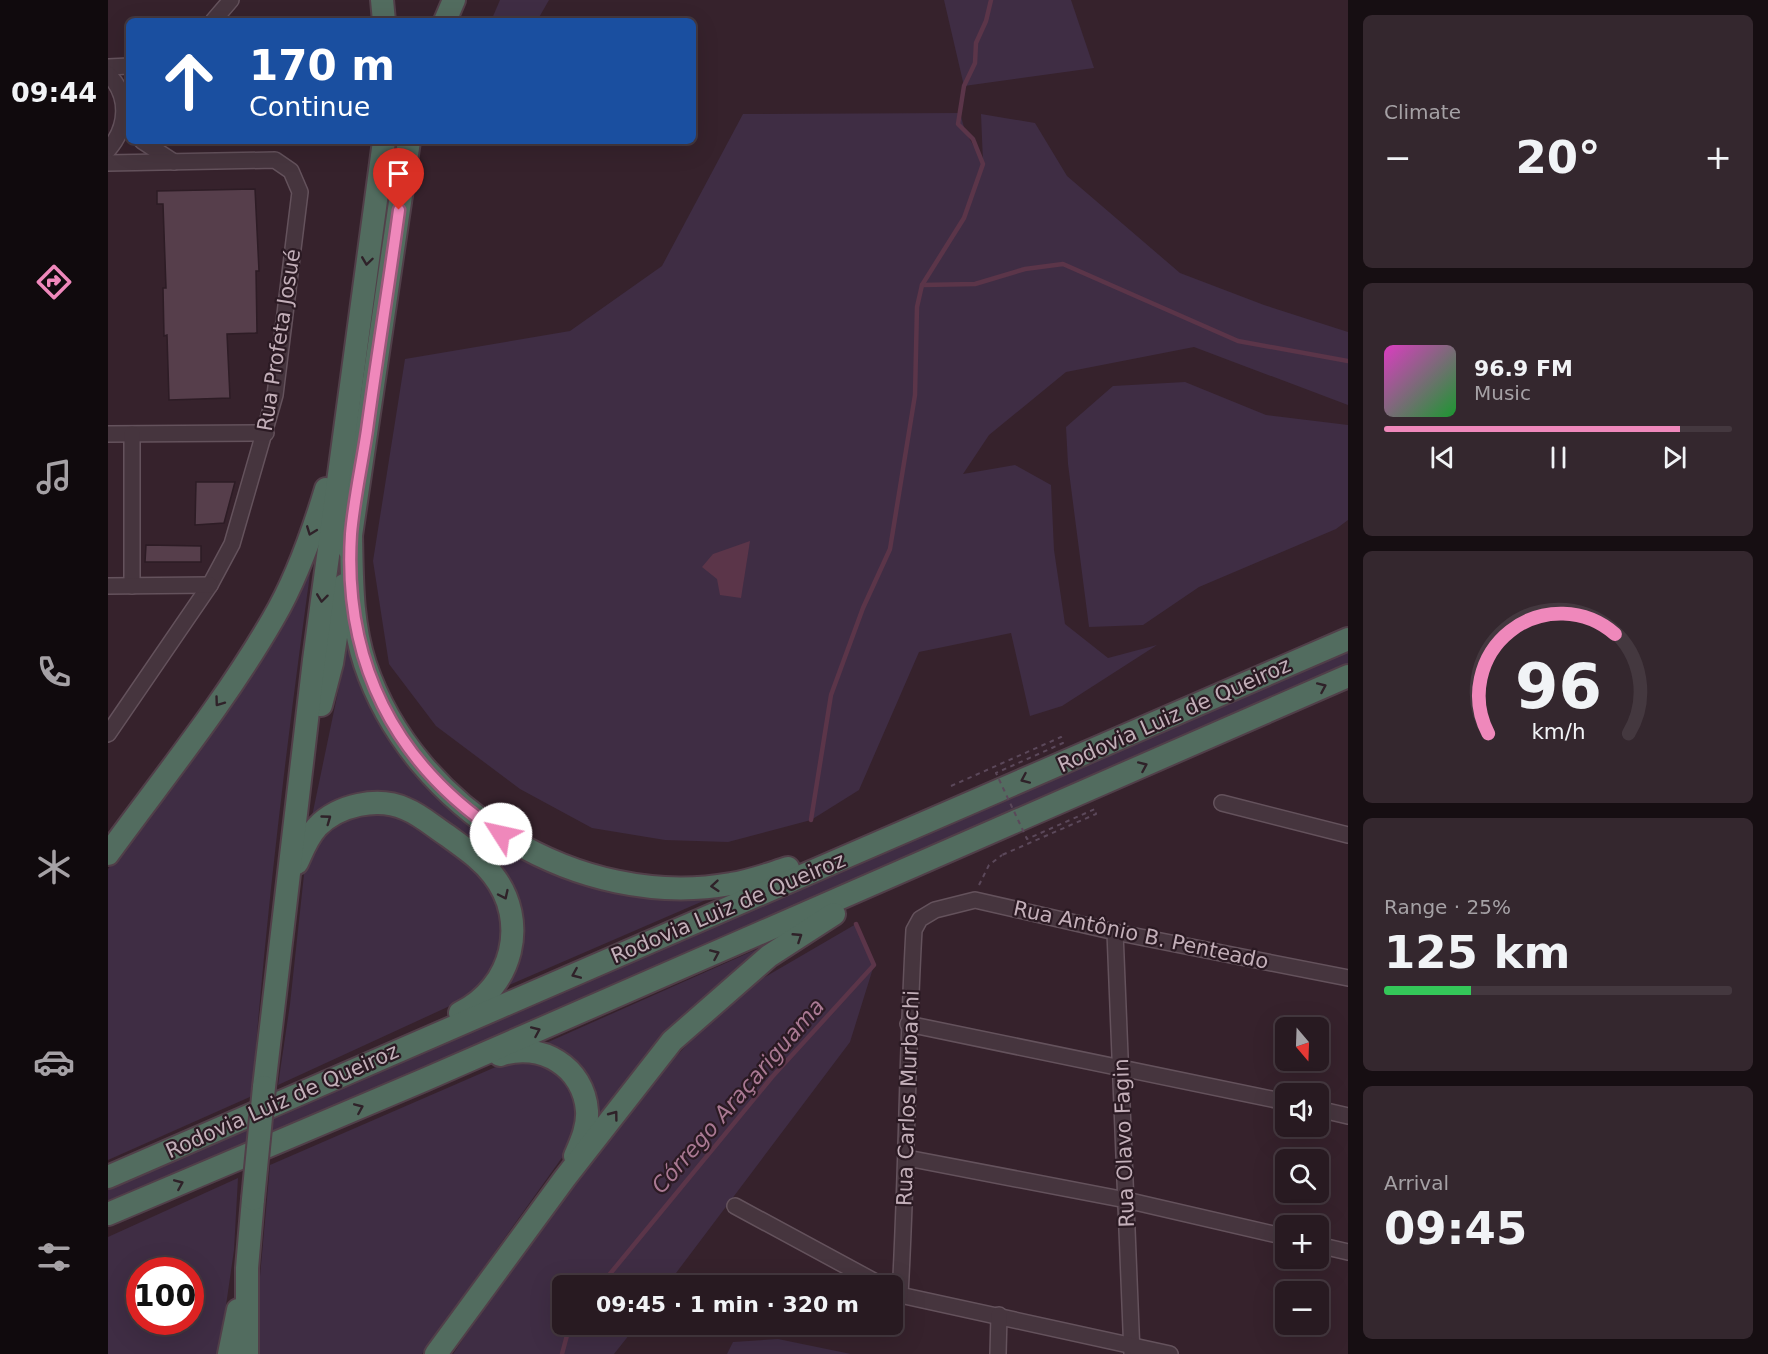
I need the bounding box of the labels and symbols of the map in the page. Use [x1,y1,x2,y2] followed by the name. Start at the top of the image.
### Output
[373,148,424,210] pin
[253,247,305,433] street label: Rua Profeta Josué
[362,257,374,266] one-way arrow
[306,525,318,536] one-way arrow
[317,593,329,603] one-way arrow
[1054,653,1294,777] street label: Rodovia Luiz de Queiroz
[1315,682,1326,694] one-way arrow
[215,695,226,706] one-way arrow
[1137,761,1148,773] one-way arrow
[1020,772,1031,784] one-way arrow
[469,802,533,866] position arrow
[321,816,332,827] one-way arrow
[607,848,849,968] street label: Rodovia Luiz de Queiroz
[711,879,720,892] one-way arrow
[497,888,509,899] one-way arrow
[1011,896,1271,974] street label: Rua Antônio B. Penteado
[791,933,802,944] one-way arrow
[708,949,719,961] one-way arrow
[571,967,582,979] one-way arrow
[892,990,924,1206] street label: Rua Carlos Murbachi
[647,994,829,1198] water label: Córrego Araçariguama
[1275,1017,1329,1071] north arrow
[529,1027,540,1039] one-way arrow
[162,1039,402,1163] street label: Rodovia Luiz de Queiroz
[1109,1058,1139,1228] street label: Rua Olavo Fagin
[352,1103,363,1115] one-way arrow
[606,1111,617,1122] one-way arrow
[173,1179,184,1191] one-way arrow
[126,1257,204,1335] speed limit sign: 100

